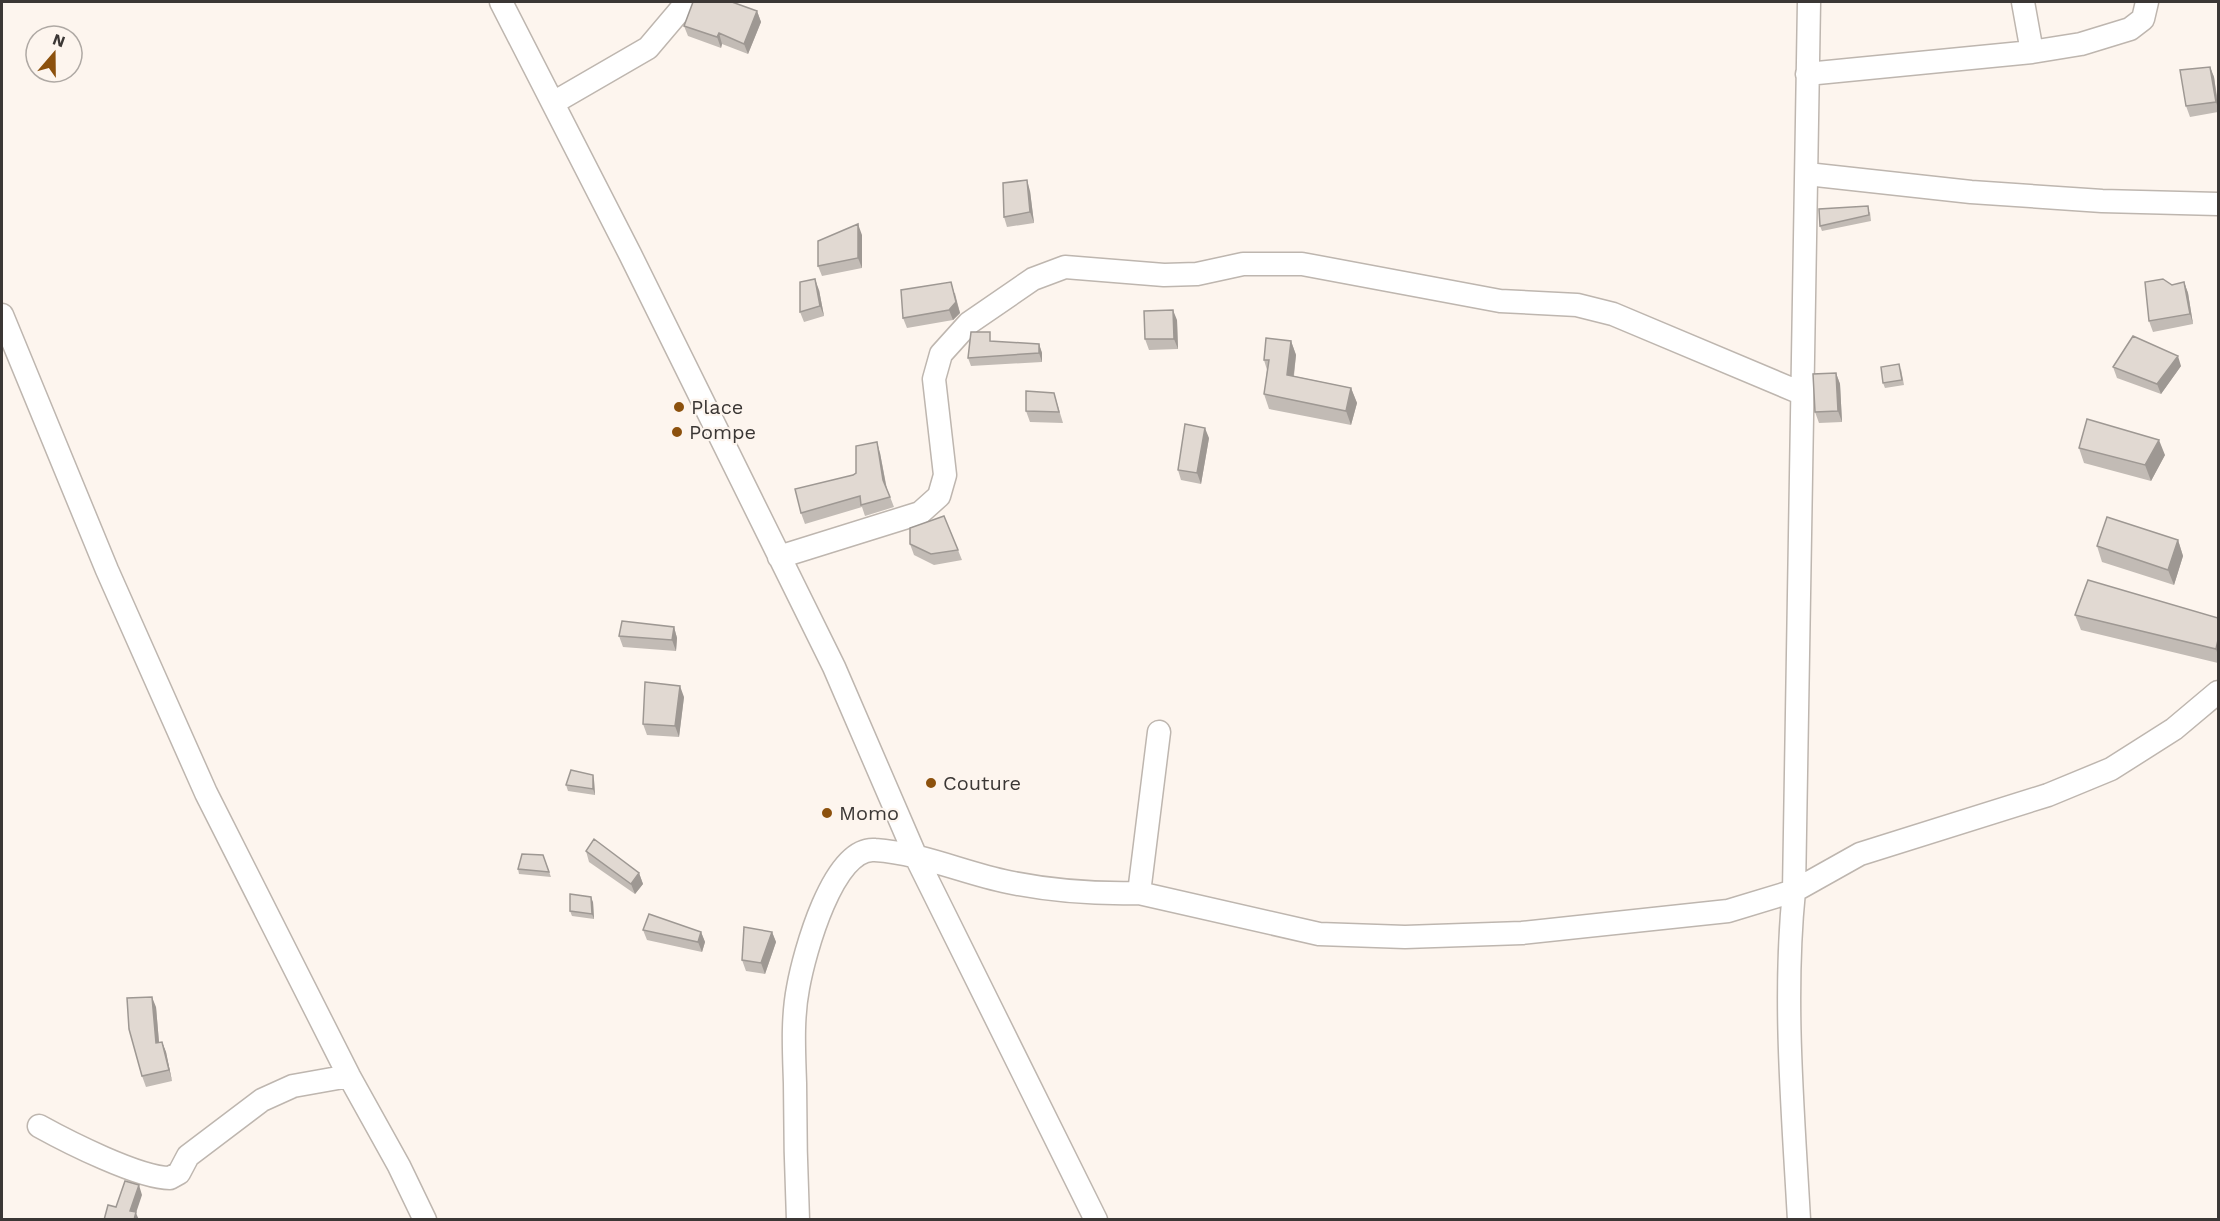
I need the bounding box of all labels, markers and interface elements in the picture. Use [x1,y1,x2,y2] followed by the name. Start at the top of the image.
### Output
[24,24,84,84] north arrow
[50,29,68,51] text: N
[691,395,743,419] place label: Place
[672,400,686,414] marker: Place
[689,420,756,444] place label: Pompe
[670,425,684,439] marker: Pompe
[943,771,1021,795] place label: Couture
[924,776,938,790] marker: Couture
[839,801,899,825] place label: Momo
[820,806,834,820] marker: Momo

